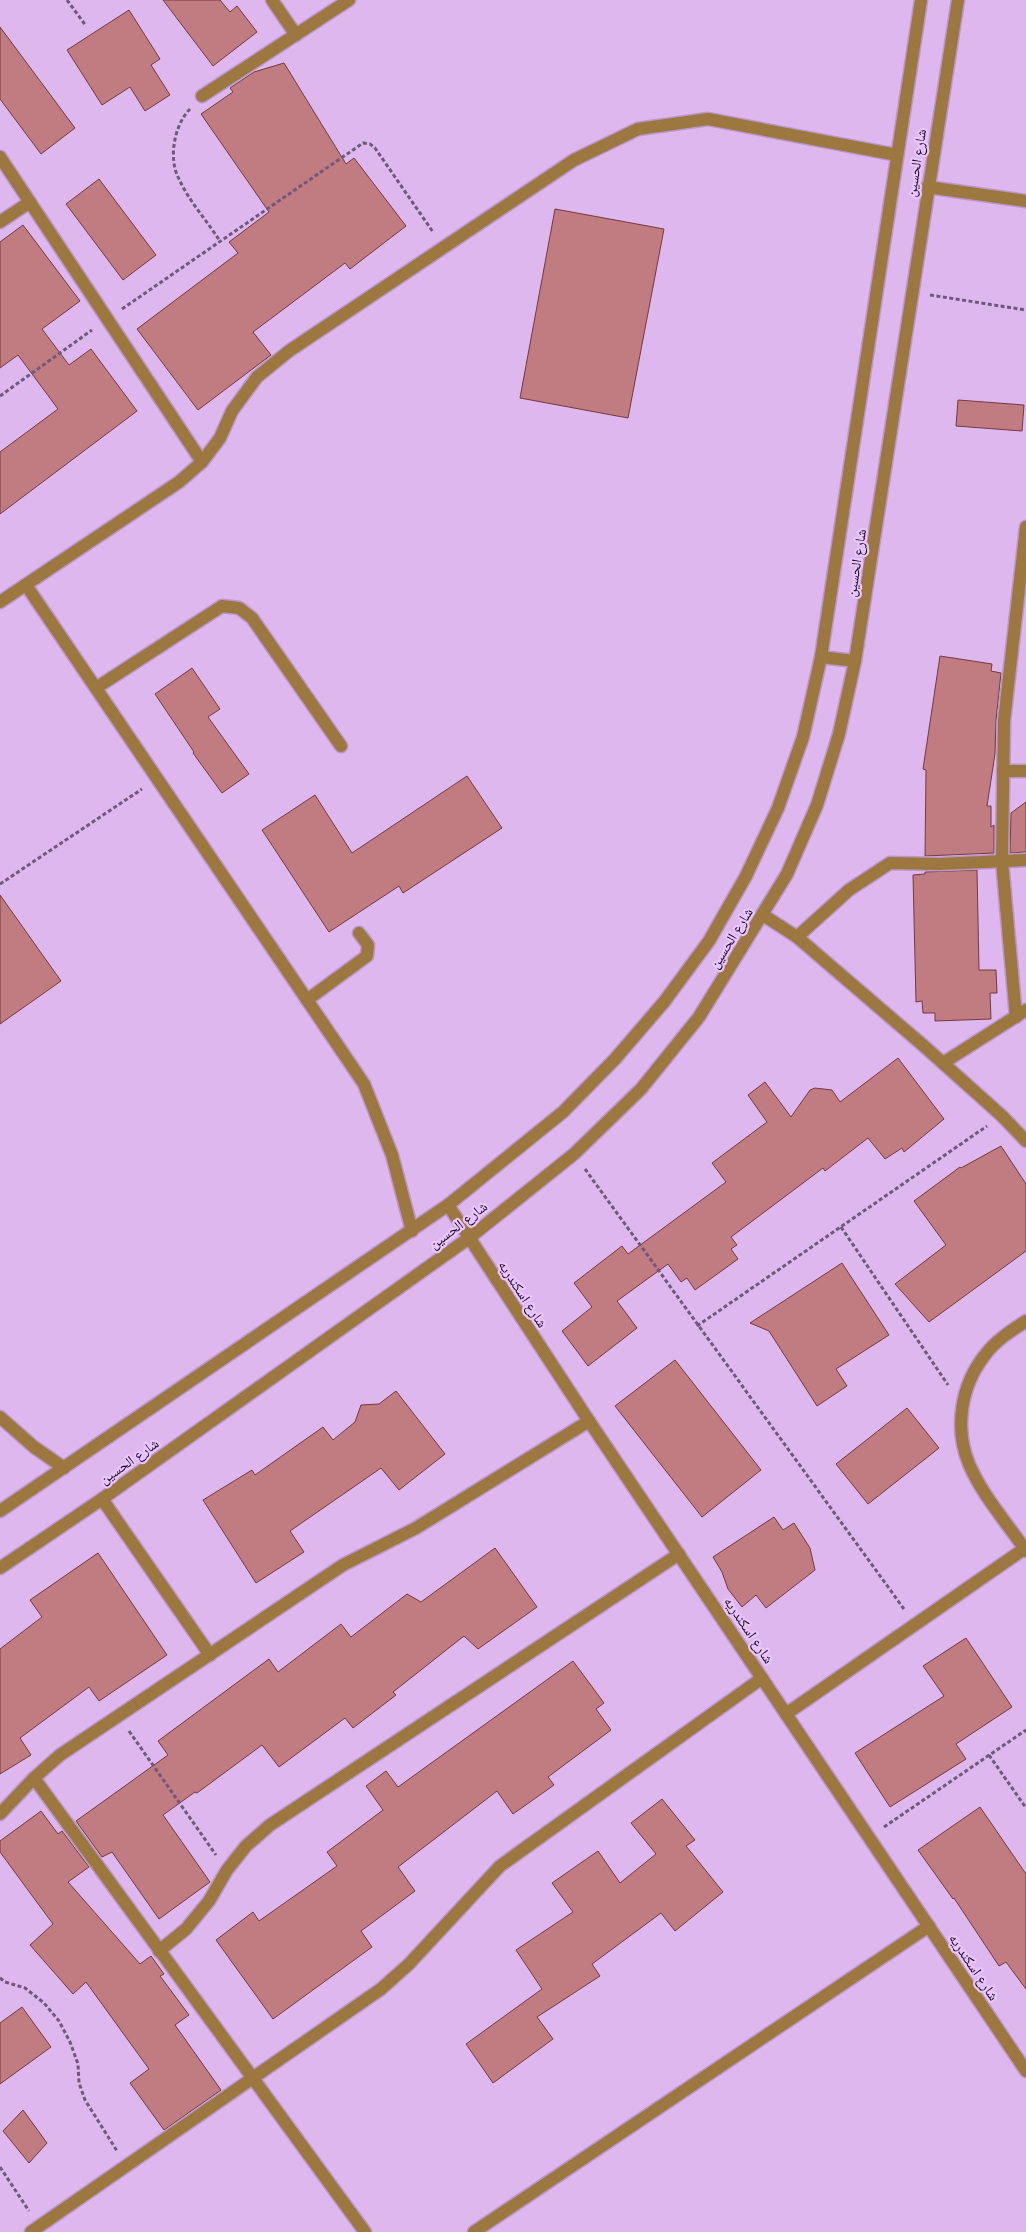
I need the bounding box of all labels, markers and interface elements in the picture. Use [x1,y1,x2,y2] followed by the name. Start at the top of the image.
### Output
[901,128,931,198] street label: شارع الحسين
[841,528,871,598] street label: شارع الحسين
[704,904,758,972] street label: شارع الحسين
[425,1196,491,1254] street label: شارع الحسين
[494,1256,552,1332] street label: شارع اسكندريه
[95,1433,163,1489] street label: شارع الحسين
[719,1593,779,1667] street label: شارع اسكندريه
[944,1930,1004,2004] street label: شارع اسكندريه

